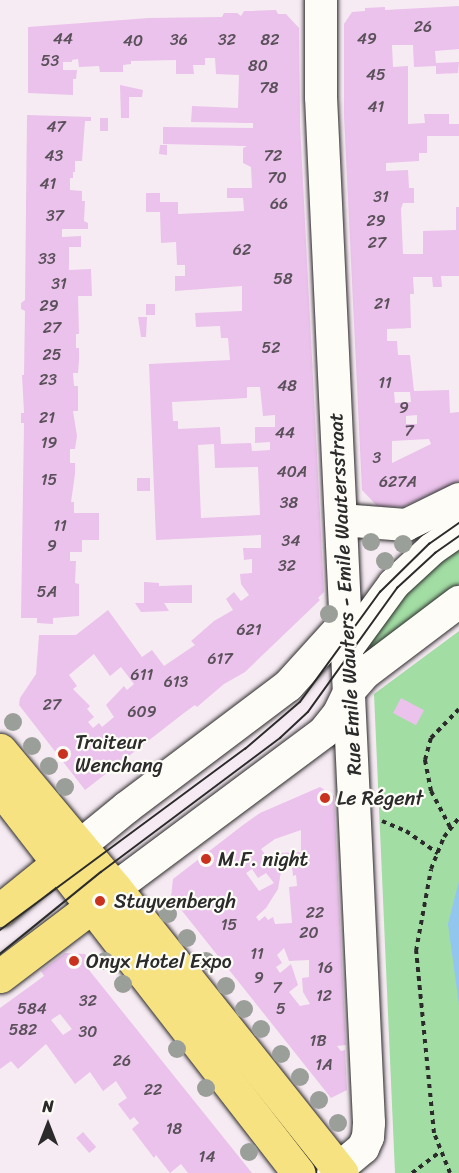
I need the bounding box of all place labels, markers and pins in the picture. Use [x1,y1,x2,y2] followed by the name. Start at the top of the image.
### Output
[75,730,163,777] place label: Traiteur Wenchang
[56,747,70,761] marker: Traiteur Wenchang
[337,786,423,810] place label: Le Régent
[318,791,332,805] marker: Le Régent
[218,847,308,871] place label: M.F. night
[199,852,213,866] marker: M.F. night
[114,889,236,913] place label: Stuyvenbergh
[91,892,109,910] marker: Stuyvenbergh
[86,949,232,973] place label: Onyx Hotel Expo
[67,954,81,968] marker: Onyx Hotel Expo

